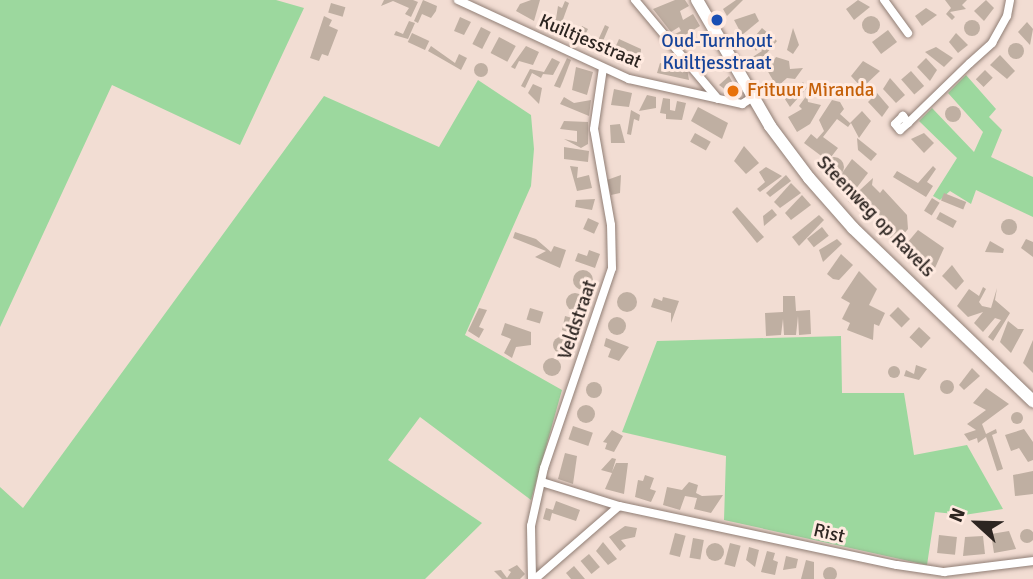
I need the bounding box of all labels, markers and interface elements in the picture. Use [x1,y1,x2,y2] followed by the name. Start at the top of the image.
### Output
[535,10,645,74] street label: Kuiltjesstraat
[709,12,725,28] marker: Oud-Turnhout Kuiltjesstraat
[661,31,773,75] place label: Oud-Turnhout Kuiltjesstraat
[747,80,875,102] place label: Frituur Miranda
[725,83,741,99] marker: Frituur Miranda
[811,152,939,282] street label: Steenweg op Ravels
[554,277,602,363] street label: Veldstraat
[942,488,1012,558] north arrow
[944,505,971,526] text: N
[811,519,847,549] street label: Rist

